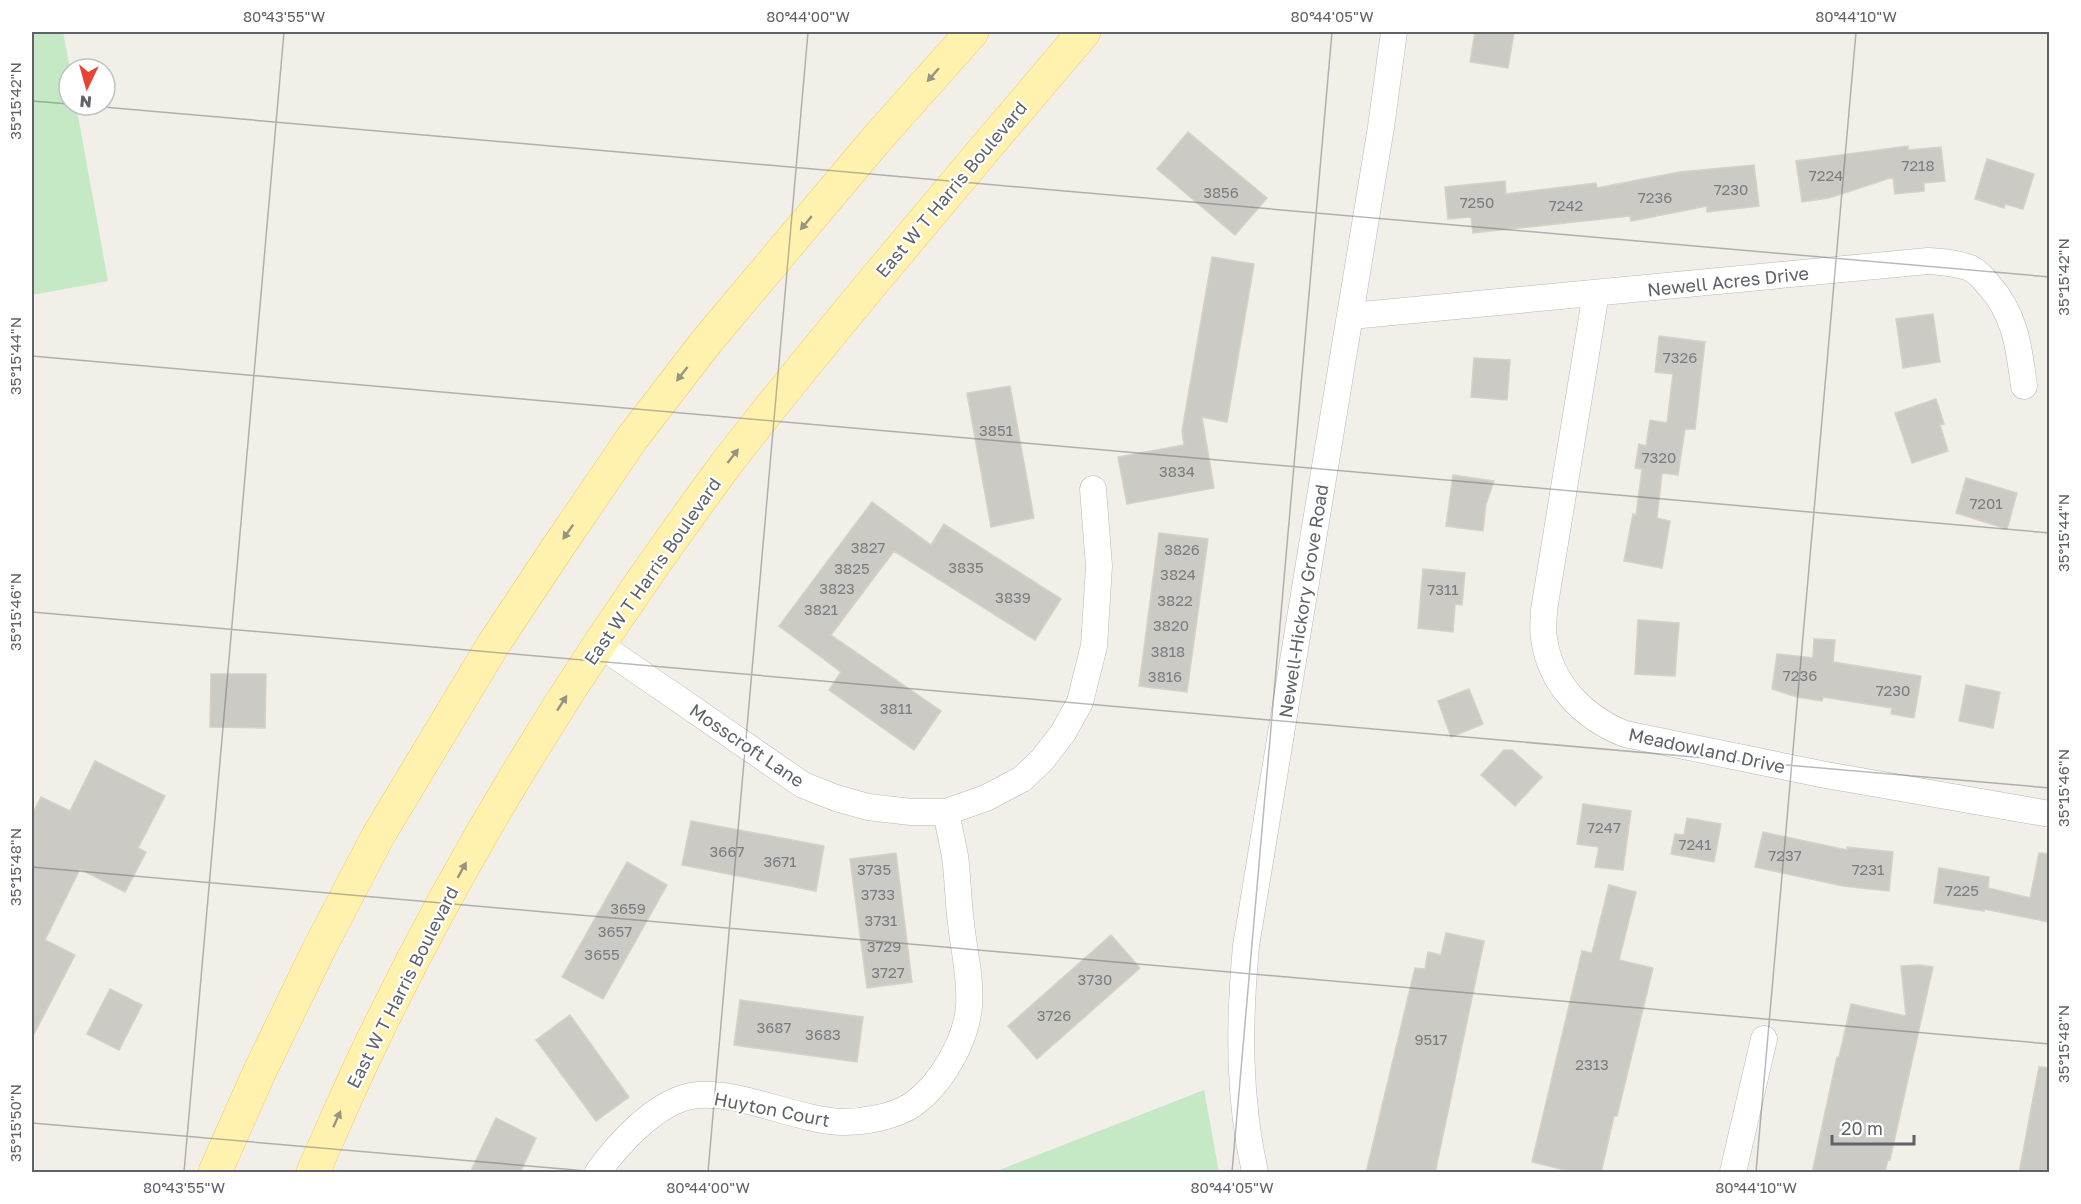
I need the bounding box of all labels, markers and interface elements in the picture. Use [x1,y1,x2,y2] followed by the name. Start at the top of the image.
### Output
[243,7,325,25] text: 80°43'55"W
[766,7,850,25] text: 80°44'00"W
[1290,7,1374,25] text: 80°44'05"W
[1815,7,1897,25] text: 80°44'10"W
[57,57,117,117] north arrow
[6,62,24,140] text: 35°15'42"N
[927,67,940,82] one-way arrow
[79,91,93,112] text: N
[871,96,1031,282] street label: East W T Harris Boulevard
[1901,156,1935,174] house number: 7218
[1809,166,1843,184] house number: 7224
[1714,180,1748,198] house number: 7230
[1203,183,1239,201] house number: 3856
[1638,188,1672,206] house number: 7236
[1460,193,1494,211] house number: 7250
[1549,196,1583,214] house number: 7242
[800,215,813,230] one-way arrow
[2054,238,2072,316] text: 35°15'42"N
[1646,262,1810,300] street label: Newell Acres Drive
[6,317,24,395] text: 35°15'44"N
[1663,348,1697,366] house number: 7326
[676,365,688,381] one-way arrow
[979,421,1013,439] house number: 3851
[726,448,739,464] one-way arrow
[1642,448,1676,466] house number: 7320
[1159,462,1195,480] house number: 3834
[579,473,725,669] street label: East W T Harris Boulevard
[1274,483,1332,719] street label: Newell-Hickory Grove Road
[1969,494,2003,512] house number: 7201
[2054,494,2072,572] text: 35°15'44"N
[562,523,574,539] one-way arrow
[851,538,885,556] house number: 3827
[1164,540,1200,558] house number: 3826
[948,558,984,576] house number: 3835
[834,559,870,577] house number: 3825
[1160,565,1196,583] house number: 3824
[6,573,24,651] text: 35°15'46"N
[819,579,855,597] house number: 3823
[1427,580,1459,598] house number: 7311
[995,588,1031,606] house number: 3839
[1157,591,1193,609] house number: 3822
[804,600,838,618] house number: 3821
[1153,616,1189,634] house number: 3820
[1151,642,1185,660] house number: 3818
[1783,666,1817,684] house number: 7236
[1148,667,1182,685] house number: 3816
[1876,681,1910,699] house number: 7230
[557,695,568,711] one-way arrow
[686,699,808,791] street label: Mosscroft Lane
[880,699,912,717] house number: 3811
[1627,723,1787,777] street label: Meadowland Drive
[2054,749,2072,827] text: 35°15'46"N
[1587,818,1621,836] house number: 7247
[6,828,24,906] text: 35°15'48"N
[1678,835,1712,853] house number: 7241
[710,842,744,860] house number: 3667
[1768,846,1802,864] house number: 7237
[763,852,797,870] house number: 3671
[857,860,891,878] house number: 3735
[1852,860,1884,878] house number: 7231
[457,862,468,878] one-way arrow
[1945,881,1979,899] house number: 7225
[341,882,463,1092] street label: East W T Harris Boulevard
[861,885,895,903] house number: 3733
[610,899,646,917] house number: 3659
[865,911,897,929] house number: 3731
[598,922,632,940] house number: 3657
[867,937,901,955] house number: 3729
[584,945,620,963] house number: 3655
[871,963,905,981] house number: 3727
[1078,970,1112,988] house number: 3730
[2054,1005,2072,1083] text: 35°15'48"N
[1037,1006,1071,1024] house number: 3726
[757,1018,792,1036] house number: 3687
[805,1025,841,1043] house number: 3683
[1414,1030,1448,1048] house number: 9517
[1575,1055,1609,1073] house number: 2313
[6,1084,24,1162] text: 35°15'50"N
[712,1087,832,1131] street label: Huyton Court
[1832,1108,1914,1146] scale bar
[332,1110,342,1128] one-way arrow
[1841,1117,1883,1139] text: 20 m
[143,1178,225,1196] text: 80°43'55"W
[666,1178,750,1196] text: 80°44'00"W
[1190,1178,1274,1196] text: 80°44'05"W
[1715,1178,1797,1196] text: 80°44'10"W

